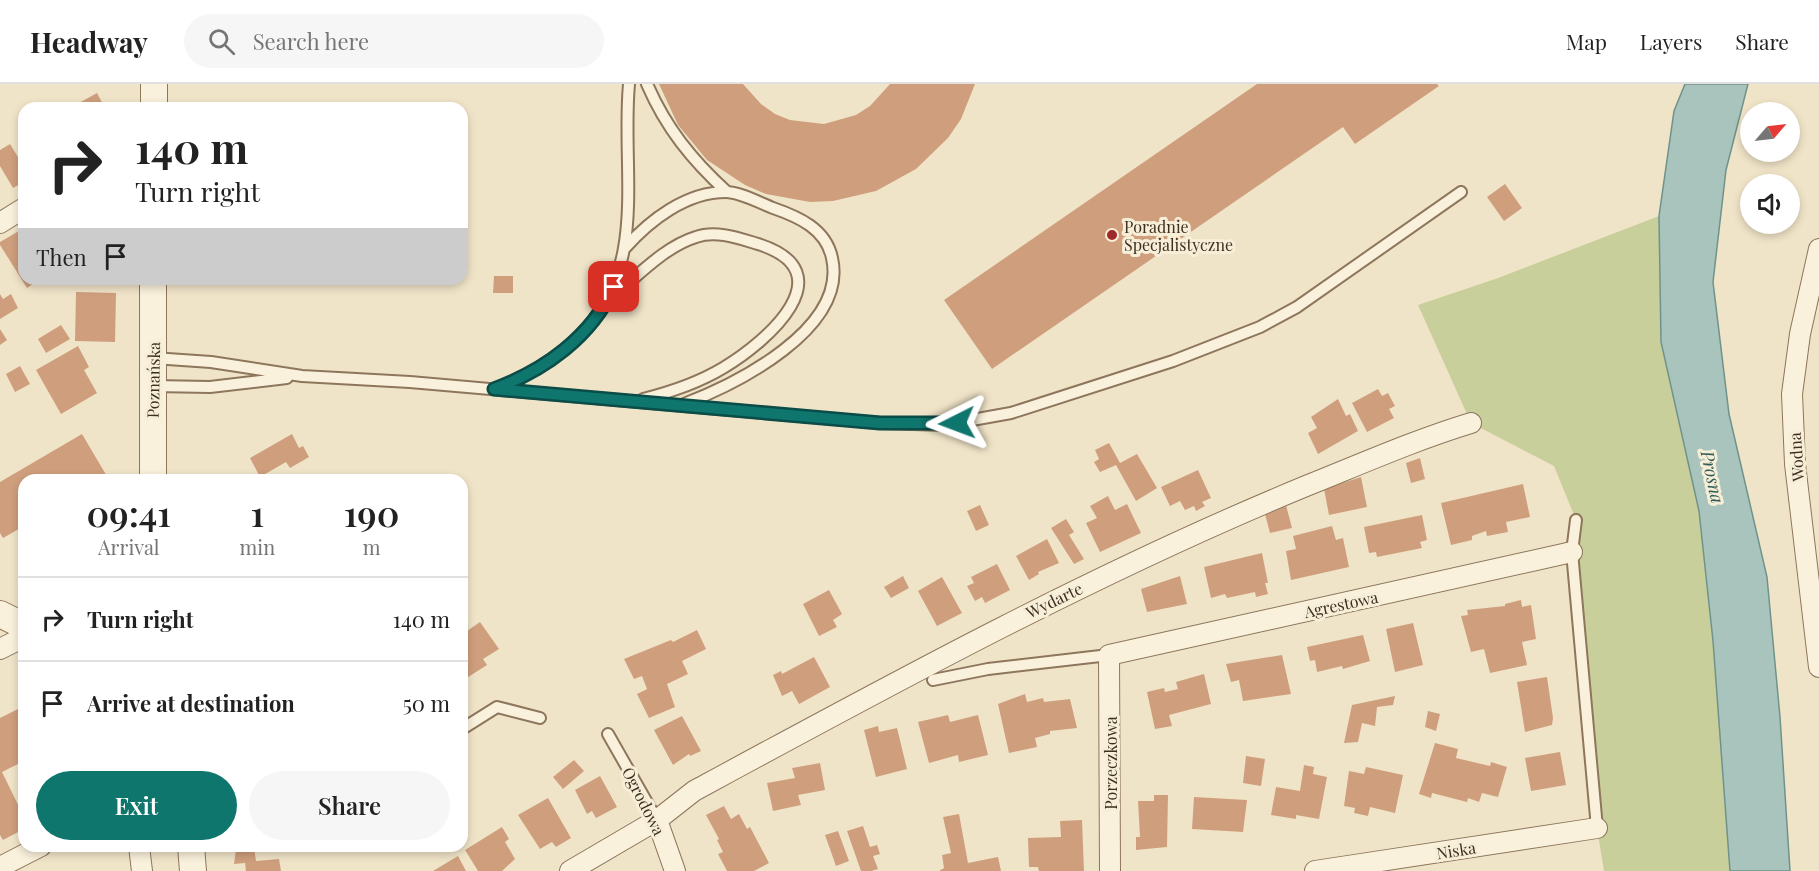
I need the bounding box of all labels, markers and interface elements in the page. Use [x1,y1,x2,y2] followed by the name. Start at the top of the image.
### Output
[184,14,604,68] search box
[30,23,148,60] text: Headway
[205,25,238,58] icon: search
[253,26,369,56] text: Search here
[1566,27,1607,55] text: Map
[1640,27,1702,55] text: Layers
[1735,27,1789,55] text: Share
[1740,102,1800,162] north arrow
[1740,102,1800,234] map controls
[135,119,248,175] text: 140 m
[36,126,114,204] icon: right
[135,173,260,209] text: Turn right
[1740,174,1800,234] button: sound
[1124,216,1233,255] place label: Poradnie Specjalistyczne
[1105,228,1119,242] marker: Poradnie Specjalistyczne
[99,240,132,273] icon: arrive
[36,242,87,272] text: Then
[588,261,639,312] pin
[597,270,630,303] icon: arrive
[142,342,164,418] street label: Poznańska
[925,391,989,455] position arrow
[1784,432,1808,483] street label: Wodna
[1696,447,1730,506] water label: Prosna
[87,488,171,536] text: 09:41
[251,488,264,536] text: 1
[344,488,399,536] text: 190
[98,533,160,560] text: Arrival
[240,533,275,560] text: min
[363,533,380,560] text: m
[1021,577,1086,623] street label: Wydarte
[1301,586,1380,622] street label: Agrestowa
[36,603,69,636] icon: right
[87,604,193,634] text: Turn right
[393,604,450,634] text: 140 m
[36,687,69,720] icon: arrive
[87,688,295,718] text: Arrive at destination
[403,688,450,718] text: 50 m
[1100,716,1121,810] street label: Porzeczkowa
[618,763,670,839] street label: Ogrodowa
[36,771,237,840] button: Exit
[249,771,450,840] button: Share
[1435,837,1477,863] street label: Niska

